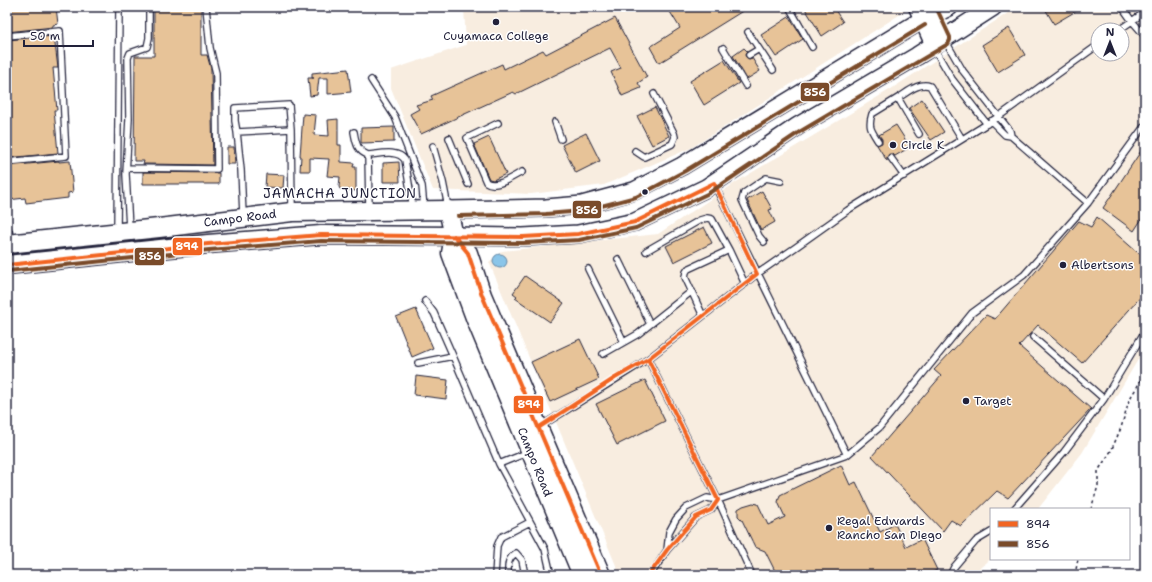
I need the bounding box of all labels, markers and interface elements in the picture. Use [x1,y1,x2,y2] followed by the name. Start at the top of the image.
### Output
[491,17,501,27] marker: Cuyamaca College
[24,22,93,48] scale bar
[1090,22,1130,62] north arrow
[1106,25,1115,40] text: N
[30,28,60,44] text: 50 m
[443,28,549,44] place label: Cuyamaca College
[800,82,830,102] line badge: 856
[804,85,826,100] text: 856
[901,137,945,153] place label: Circle K
[888,140,898,150] marker: Circle K
[263,185,417,202] district label: JAMACHA JUNCTION
[640,187,650,197] unlabelled marker
[572,200,602,219] line badge: 856
[576,203,598,218] text: 856
[203,206,278,230] street label: Campo Road
[172,237,203,256] line badge: 894
[176,239,199,254] text: 894
[134,247,165,266] line badge: 856
[139,249,161,264] text: 856
[1071,257,1134,273] place label: Albertsons
[1058,260,1068,270] marker: Albertsons
[974,393,1012,409] place label: Target
[513,395,544,414] line badge: 894
[961,396,971,406] marker: Target
[518,397,541,412] text: 894
[514,425,556,499] street label: Campo Road
[990,508,1130,560] legend
[837,513,942,543] place label: Regal Edwards Rancho San Diego
[1026,516,1050,532] text: 894
[824,523,834,533] marker: Regal Edwards Rancho San Diego
[1026,536,1050,552] text: 856

